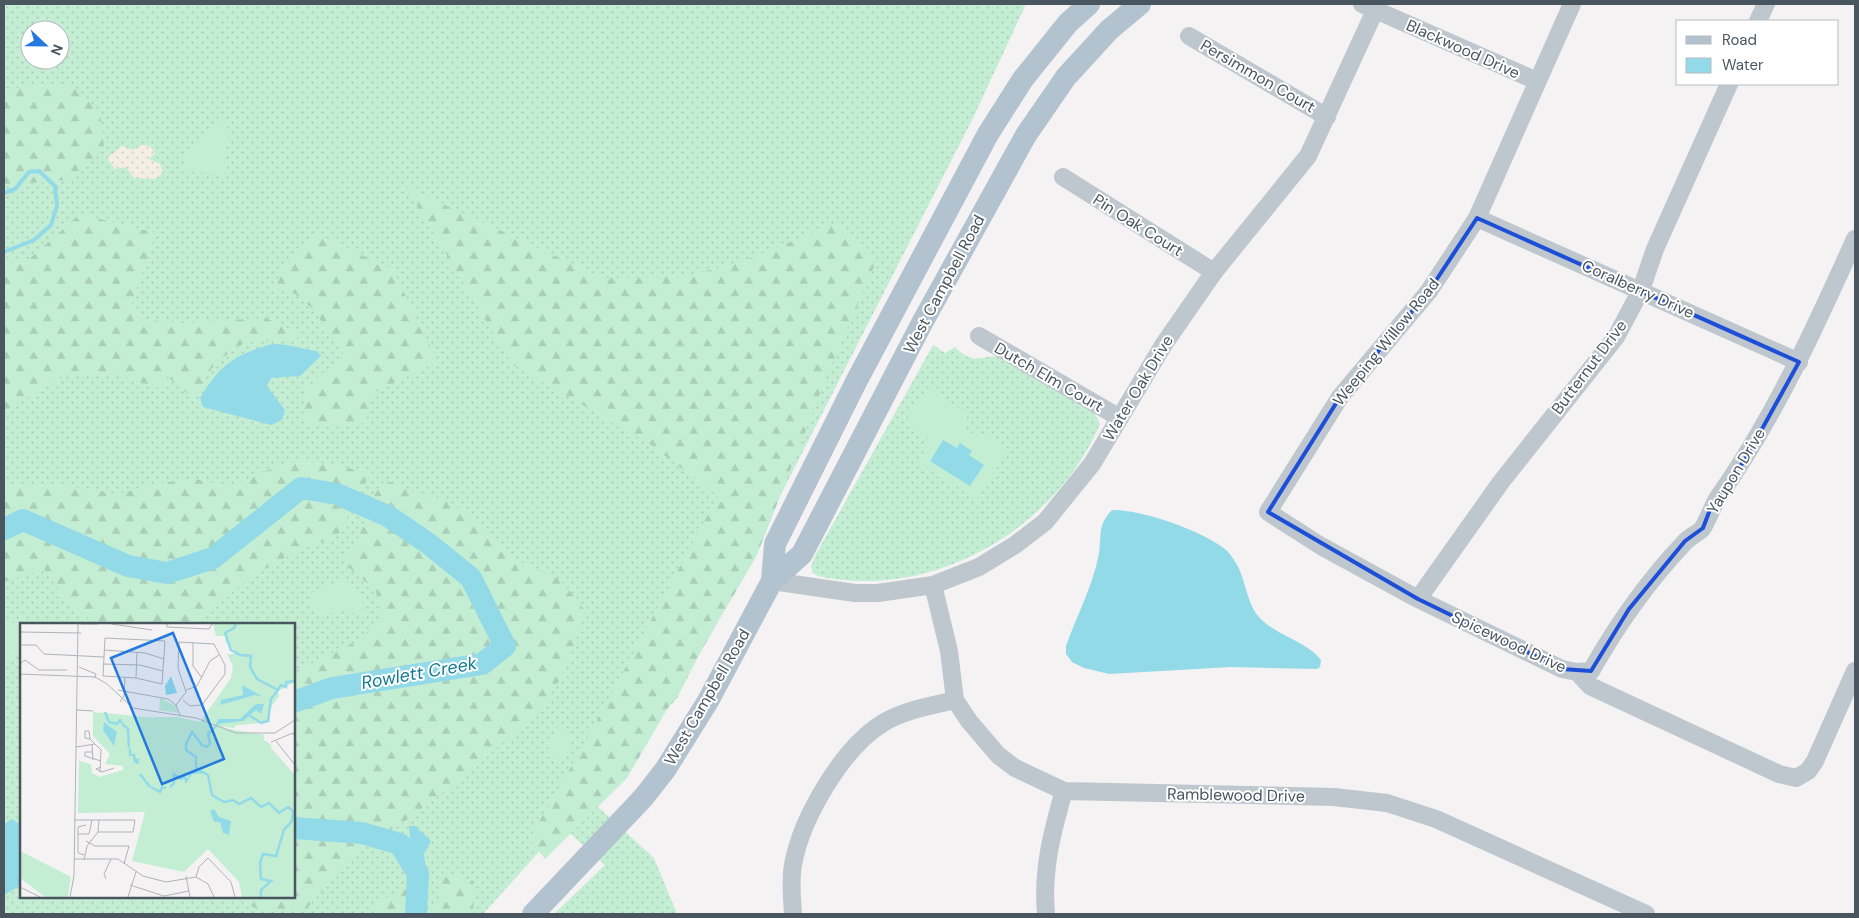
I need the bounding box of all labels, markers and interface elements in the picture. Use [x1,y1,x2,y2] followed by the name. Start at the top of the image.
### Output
[1403,15,1523,83] street label: Blackwood Drive
[20,20,70,70] north arrow
[1676,20,1839,85] legend
[1722,30,1757,50] text: Road
[1197,35,1319,117] street label: Persimmon Court
[47,42,67,58] text: N
[1722,55,1764,75] text: Water
[1089,189,1187,261] street label: Pin Oak Court
[899,211,989,357] street label: West Campbell Road
[1578,255,1698,323] street label: Coralberry Drive
[1328,274,1444,410] street label: Weeping Willow Road
[1547,316,1631,418] street label: Butternut Drive
[1098,331,1178,445] street label: Water Oak Drive
[991,337,1107,417] street label: Dutch Elm Court
[1702,424,1770,518] street label: Yaupon Drive
[1448,606,1570,678] street label: Spicewood Drive
[20,623,295,898] inset map
[659,625,755,769] street label: West Campbell Road
[359,651,479,695] water label: Rowlett Creek
[1167,783,1305,807] street label: Ramblewood Drive

